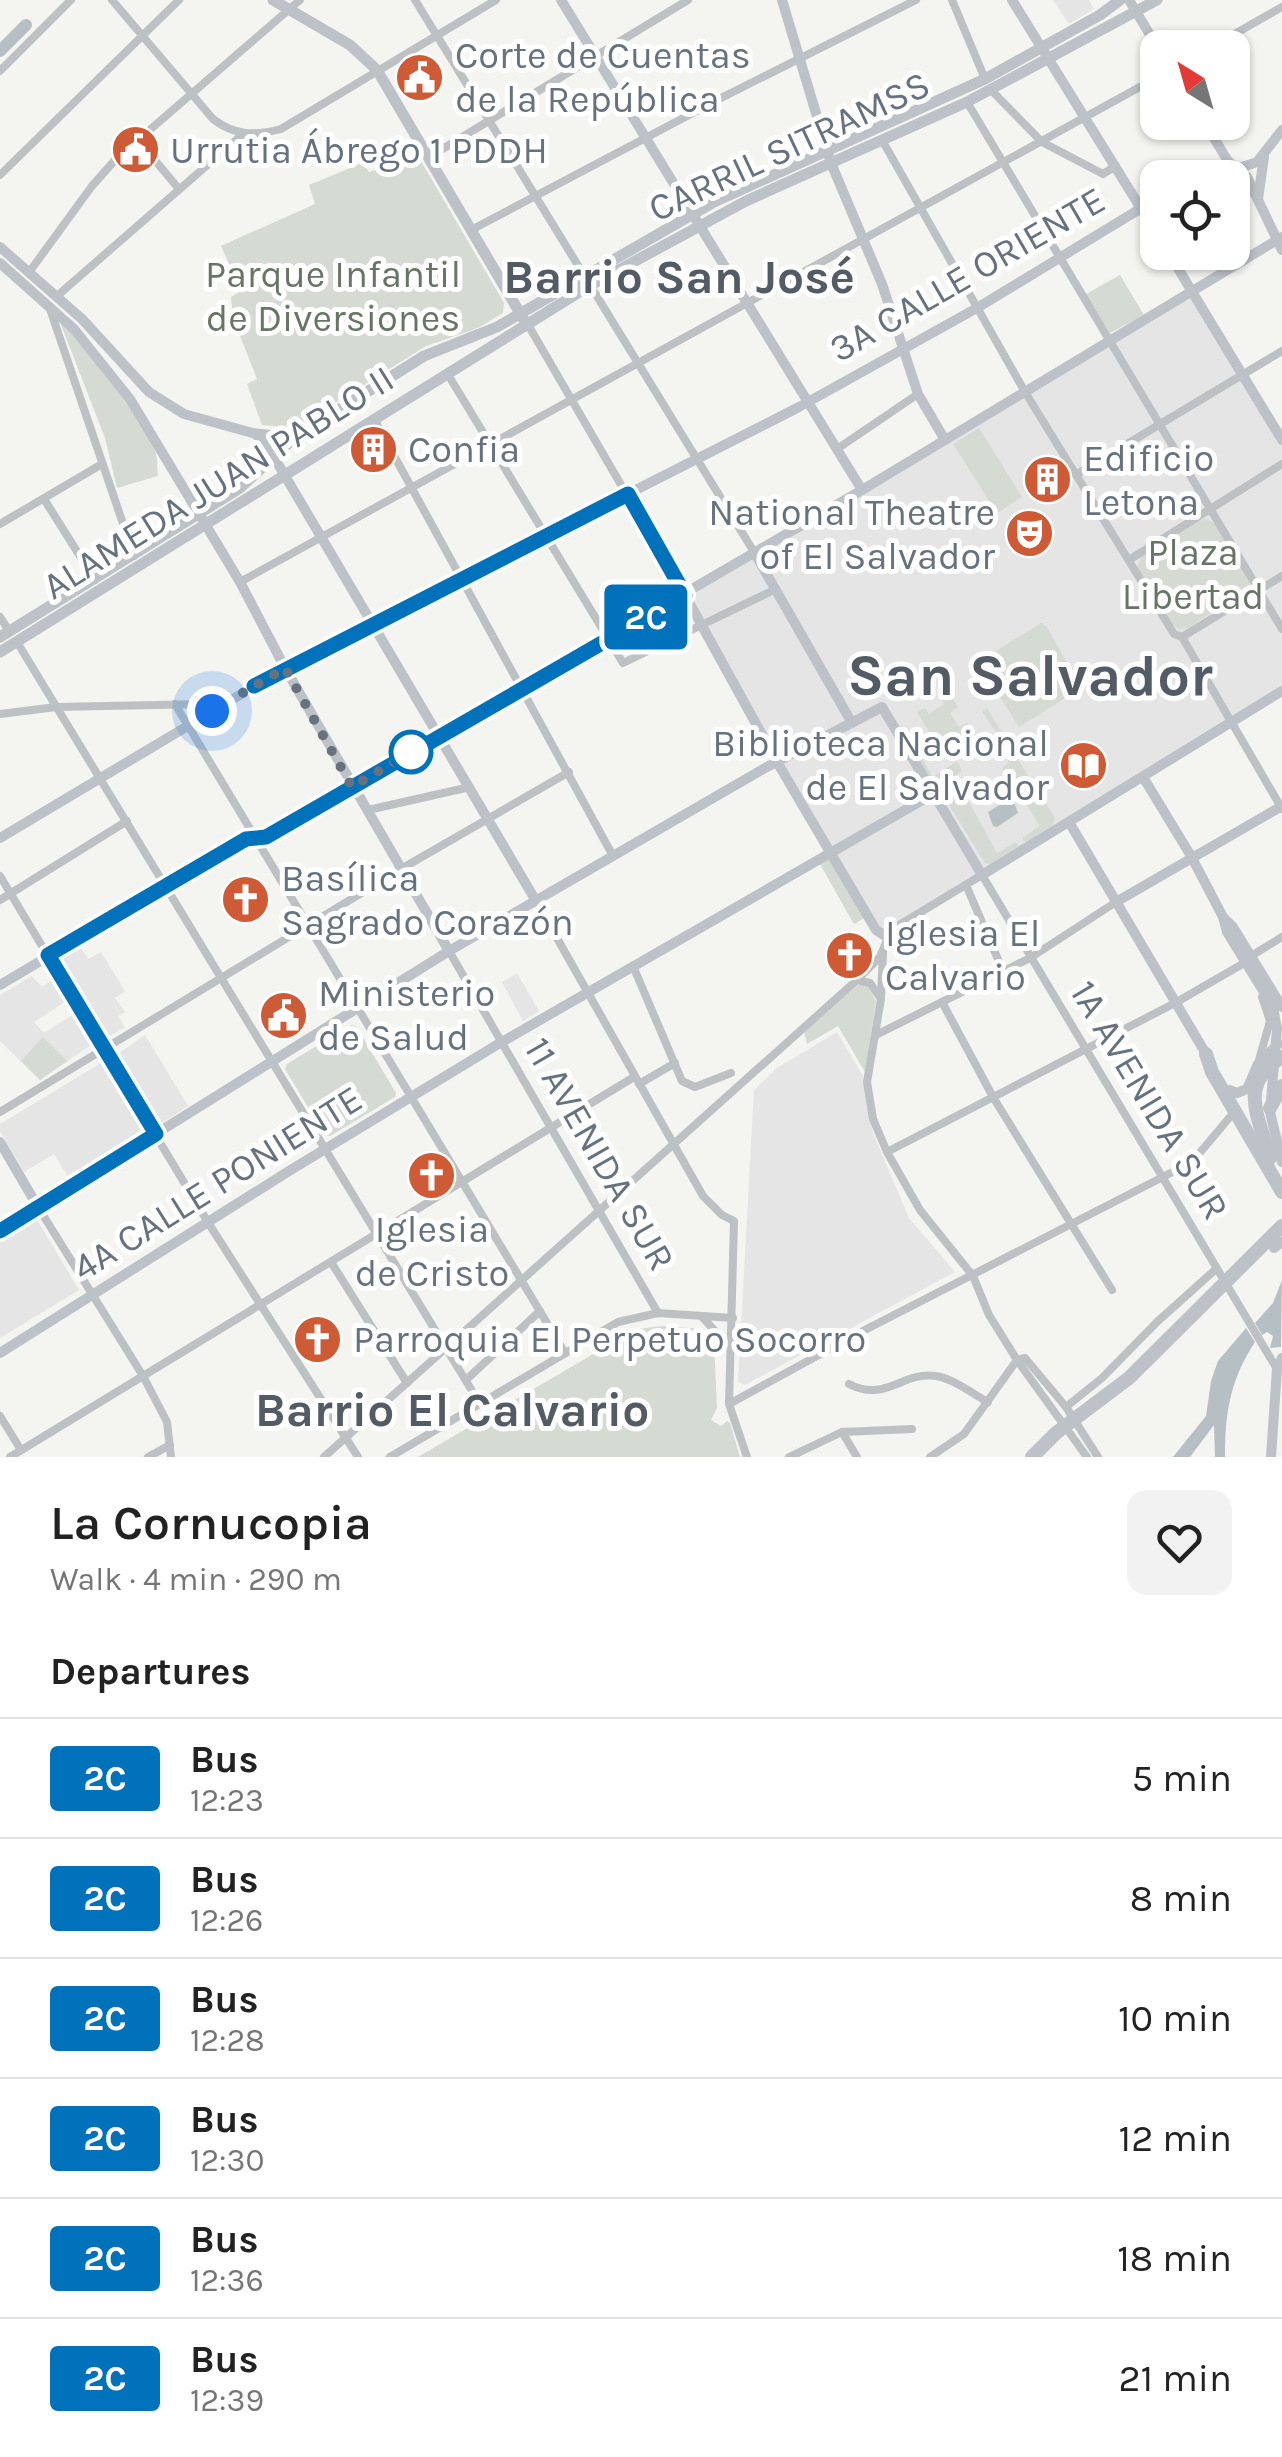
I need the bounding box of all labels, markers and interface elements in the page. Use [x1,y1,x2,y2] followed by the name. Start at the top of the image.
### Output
[1140,30,1250,140] north arrow
[1140,30,1250,270] map controls
[455,33,751,122] place label: Corte de Cuentas de la República
[394,51,446,103] public building icon: Corte de Cuentas de la República
[641,62,937,231] street label: CARRIL SITRAMSS
[109,124,161,176] public building icon: Urrutia Ábrego 1 PDDH
[170,127,548,173] place label: Urrutia Ábrego 1 PDDH
[1140,160,1250,270] button: locate
[822,177,1113,372] street label: 3A CALLE ORIENTE
[503,249,855,305] district label: Barrio San José
[205,252,461,341] park label: Parque Infantil de Diversiones
[34,356,402,609] street label: ALAMEDA JUAN PABLO II
[347,423,399,475] building icon: Confia
[408,427,520,472] place label: Confia
[1083,436,1214,525] place label: Edificio Letona
[1022,454,1074,506] building icon: Edificio Letona
[708,490,995,579] place label: National Theatre of El Salvador
[1004,508,1056,560] theatre icon: National Theatre of El Salvador
[1122,530,1264,619] park label: Plaza Libertad
[601,584,691,650] line badge: 2C
[624,597,668,638] text: 2C
[847,642,1213,710] district label: San Salvador
[187,686,237,736] your location
[712,721,1049,810] place label: Biblioteca Nacional de El Salvador
[390,731,432,773] unlabelled marker
[1058,739,1110,791] library icon: Biblioteca Nacional de El Salvador
[281,856,574,945] place label: Basílica Sagrado Corazón
[220,874,272,926] church icon: Basílica Sagrado Corazón
[885,911,1040,1000] place label: Iglesia El Calvario
[824,929,876,981] church icon: Iglesia El Calvario
[318,971,495,1060] place label: Ministerio de Salud
[1061,973,1239,1228] street label: 1A AVENIDA SUR
[257,989,309,1041] public building icon: Ministerio de Salud
[515,1030,684,1279] street label: 11 AVENIDA SUR
[64,1076,370,1291] street label: 4A CALLE PONIENTE
[406,1149,458,1201] church icon: Iglesia de Cristo
[355,1207,509,1296] place label: Iglesia de Cristo
[292,1313,344,1365] church icon: Parroquia El Perpetuo Socorro
[353,1317,866,1362] place label: Parroquia El Perpetuo Socorro
[255,1382,649,1438] district label: Barrio El Calvario
[1127,1490,1232,1595] button: heart
[50,1495,372,1551] text: La Cornucopia
[50,1561,342,1598] text: Walk · 4 min · 290 m
[50,1649,250,1694] text: Departures
[190,1737,259,1782] text: Bus
[1132,1756,1232,1801] text: 5 min
[83,1758,127,1799] text: 2C
[190,1782,264,1819] text: 12:23
[190,1857,259,1902] text: Bus
[1130,1876,1232,1921] text: 8 min
[83,1878,127,1919] text: 2C
[190,1902,263,1939] text: 12:26
[190,1977,259,2022] text: Bus
[1118,1996,1232,2041] text: 10 min
[83,1998,127,2039] text: 2C
[190,2022,265,2059] text: 12:28
[190,2097,259,2142] text: Bus
[1119,2116,1232,2161] text: 12 min
[83,2118,127,2159] text: 2C
[190,2142,264,2179] text: 12:30
[190,2217,259,2262] text: Bus
[1117,2236,1232,2281] text: 18 min
[83,2238,127,2279] text: 2C
[190,2262,264,2299] text: 12:36
[190,2337,259,2382] text: Bus
[1119,2356,1232,2401] text: 21 min
[83,2358,127,2399] text: 2C
[190,2382,264,2419] text: 12:39

